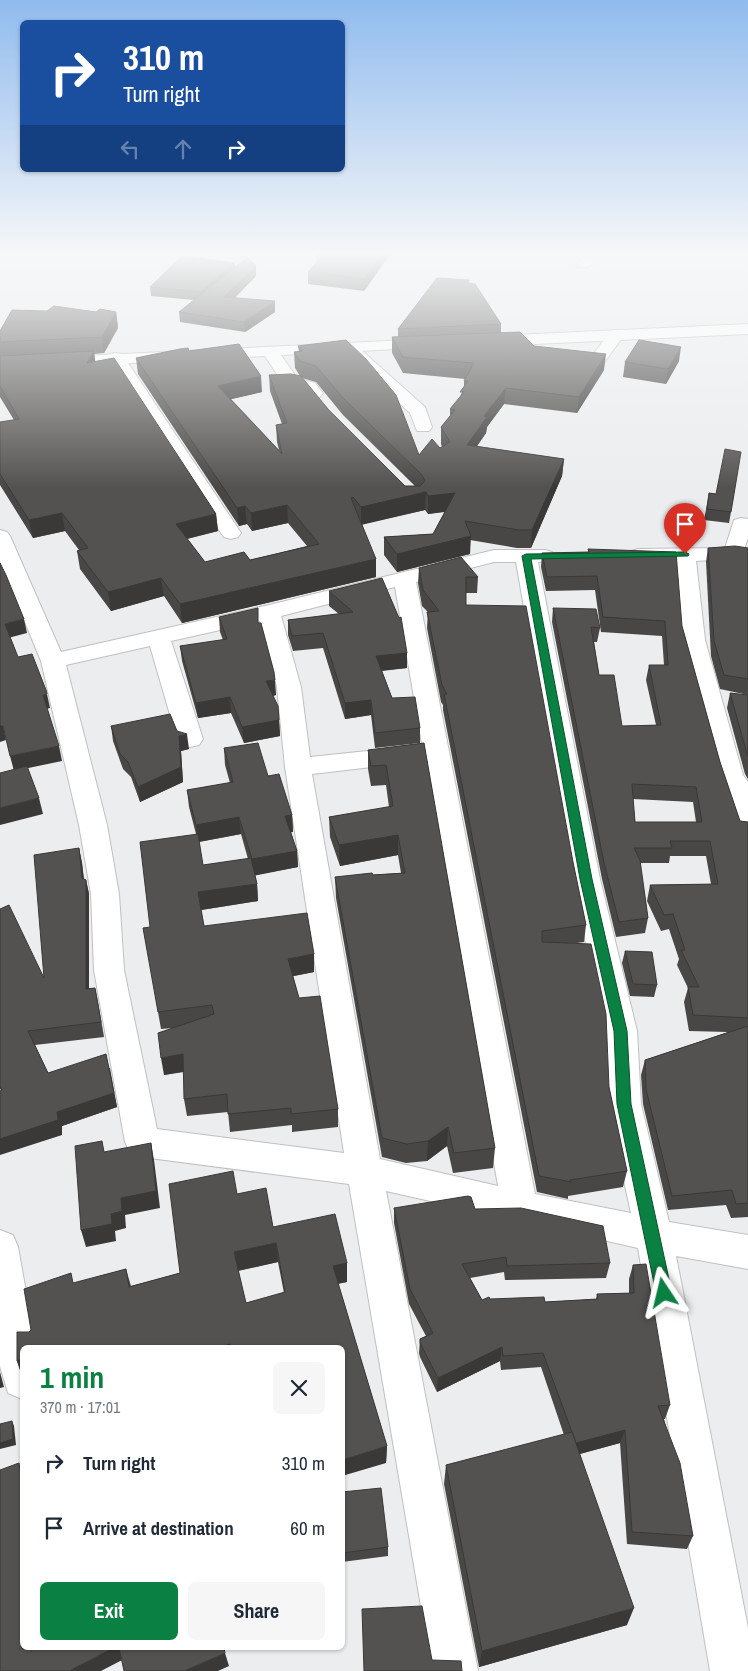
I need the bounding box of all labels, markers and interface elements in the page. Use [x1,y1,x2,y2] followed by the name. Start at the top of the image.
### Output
[123,34,204,81] text: 310 m
[40,40,105,105] icon: right
[123,79,200,109] text: Turn right
[116,135,144,163] icon: left
[169,135,197,163] icon: ahead
[222,135,250,163] icon: right
[664,503,706,554] pin
[671,510,699,538] icon: arrive
[637,1266,689,1318] position arrow
[40,1357,104,1397] text: 1 min
[273,1362,325,1414] button: close
[40,1396,120,1418] text: 370 m · 17:01
[40,1449,68,1477] icon: right
[83,1450,155,1476] text: Turn right
[282,1450,325,1476] text: 310 m
[40,1514,68,1542] icon: arrive
[83,1515,234,1541] text: Arrive at destination
[290,1515,325,1541] text: 60 m
[40,1582,178,1640] button: Exit
[188,1582,325,1640] button: Share

